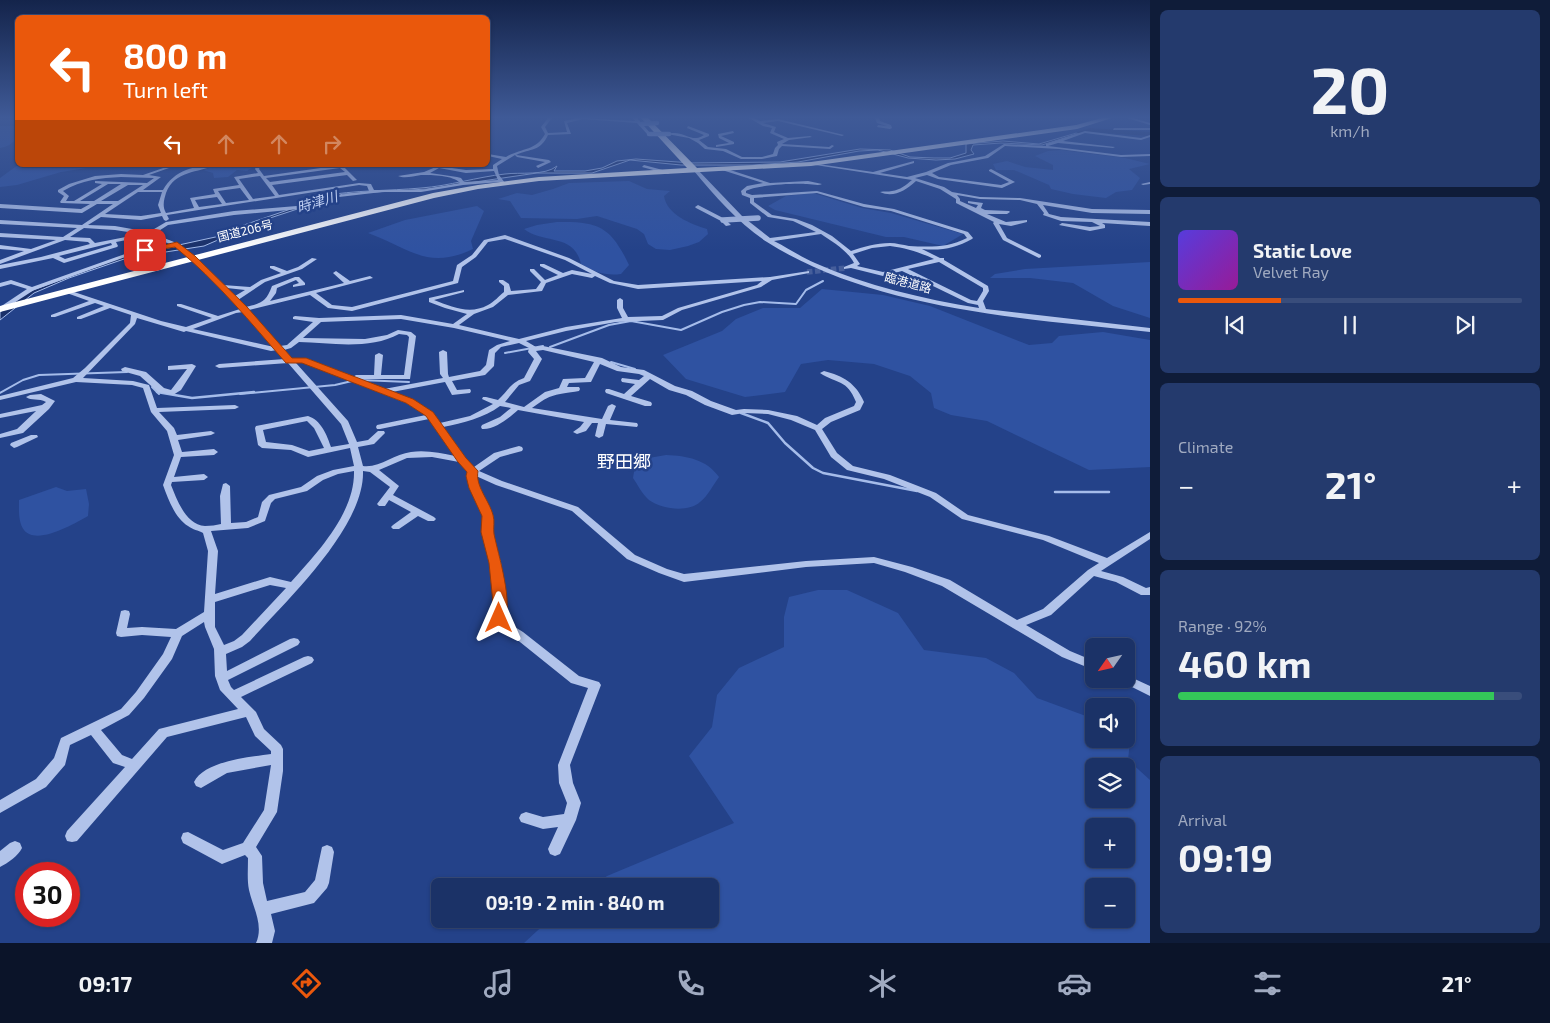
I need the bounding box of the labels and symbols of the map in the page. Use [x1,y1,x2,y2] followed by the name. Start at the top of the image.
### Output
[294,187,341,216] water label: 時津川
[215,216,274,244] street label: 国道206号
[124,229,166,271] pin
[883,269,933,295] street label: 臨港道路
[597,450,651,472] district label: 野田郷
[472,591,524,643] position arrow
[1085,638,1135,688] north arrow
[15,862,80,927] speed limit sign: 30

